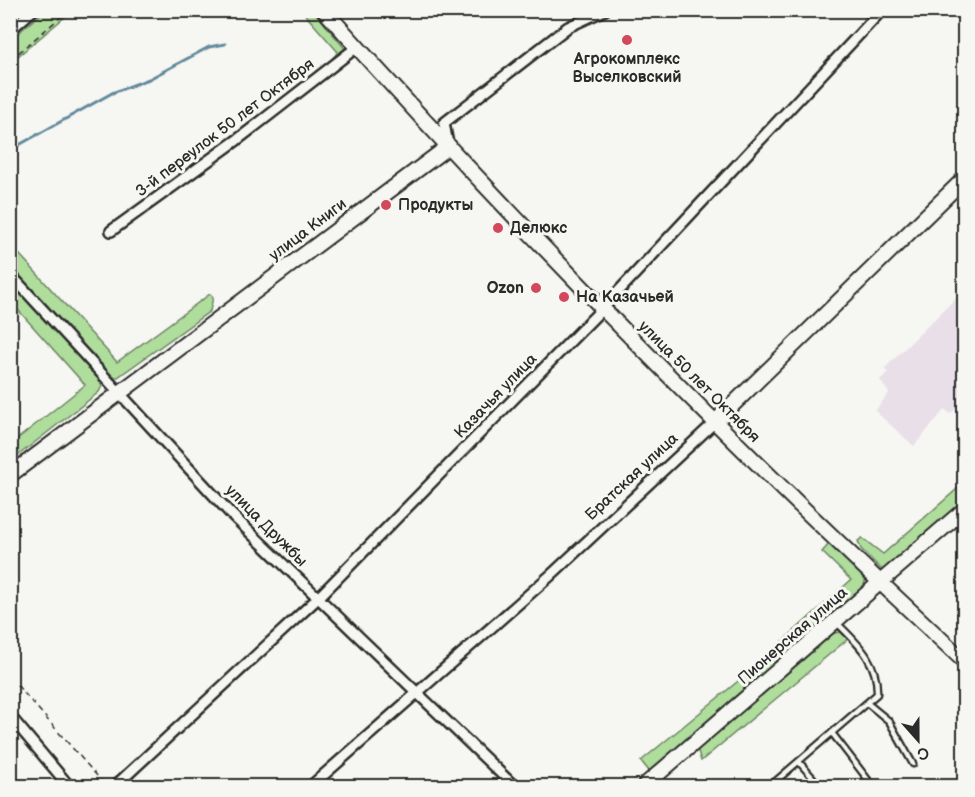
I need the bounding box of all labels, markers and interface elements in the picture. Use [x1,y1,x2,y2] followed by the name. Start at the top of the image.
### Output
[620,33,634,47] marker: Агрокомплекс Выселковский
[573,50,681,87] place label: Агрокомплекс Выселковский
[132,55,318,201] street label: 3-й переулок 50 лет Октября
[266,195,350,265] street label: улица Книги
[398,196,473,215] place label: Продукты
[379,198,393,212] marker: Продукты
[510,219,567,238] place label: Делюкс
[491,221,505,235] marker: Делюкс
[487,279,524,298] place label: Ozon
[529,281,543,295] marker: Ozon
[576,288,674,307] place label: На Казачьей
[557,290,571,304] marker: На Казачьей
[634,317,764,447] street label: улица 50 лет Октября
[451,349,542,442] street label: Казачья улица
[582,429,683,525] street label: Братская улица
[221,481,311,571] street label: улица Дружбы
[734,583,852,689] street label: Пионерская улица
[888,710,948,770] north arrow
[914,742,931,763] text: С

